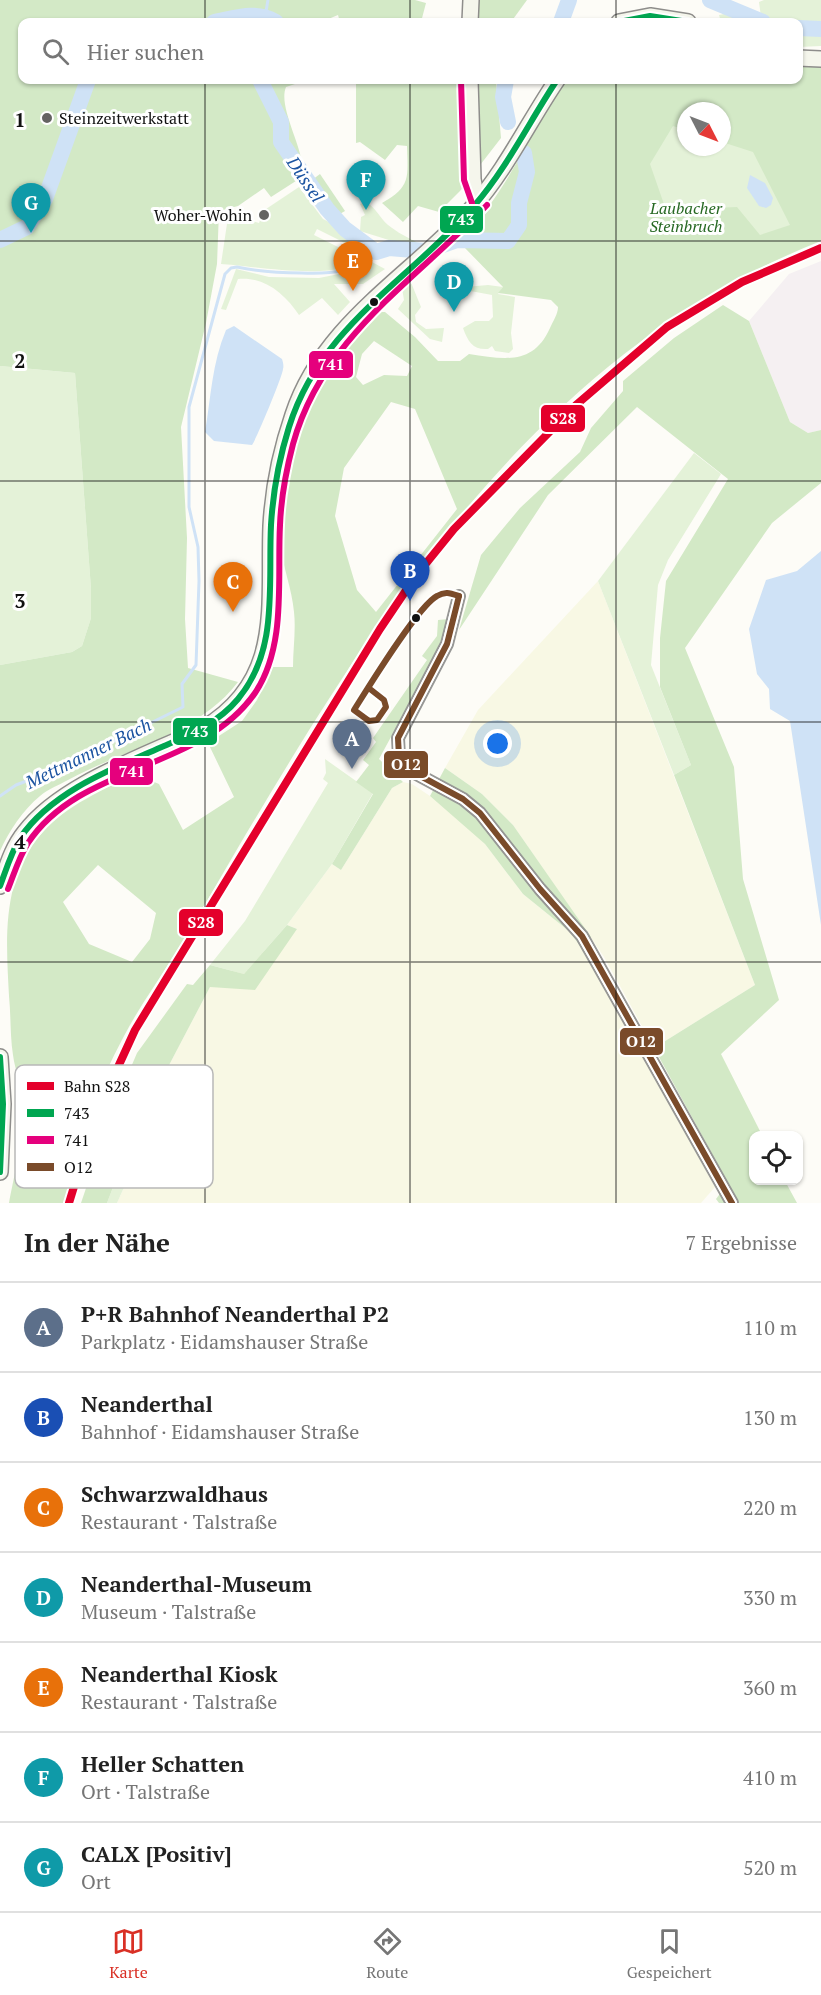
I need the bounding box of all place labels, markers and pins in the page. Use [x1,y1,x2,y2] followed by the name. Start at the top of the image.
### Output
[59,107,189,129] place label: Steinzeitwerkstatt
[40,111,54,125] marker: Steinzeitwerkstatt
[346,160,386,210] pin: F
[12,184,51,233] pin: G
[154,204,252,226] place label: Woher-Wohin
[257,208,271,222] marker: Woher-Wohin
[334,242,372,291] pin: E
[434,262,474,312] pin: D
[368,296,380,308] unlabelled marker
[390,552,430,601] pin: B
[214,562,252,612] pin: C
[410,612,422,624] unlabelled marker
[332,720,372,769] pin: A

